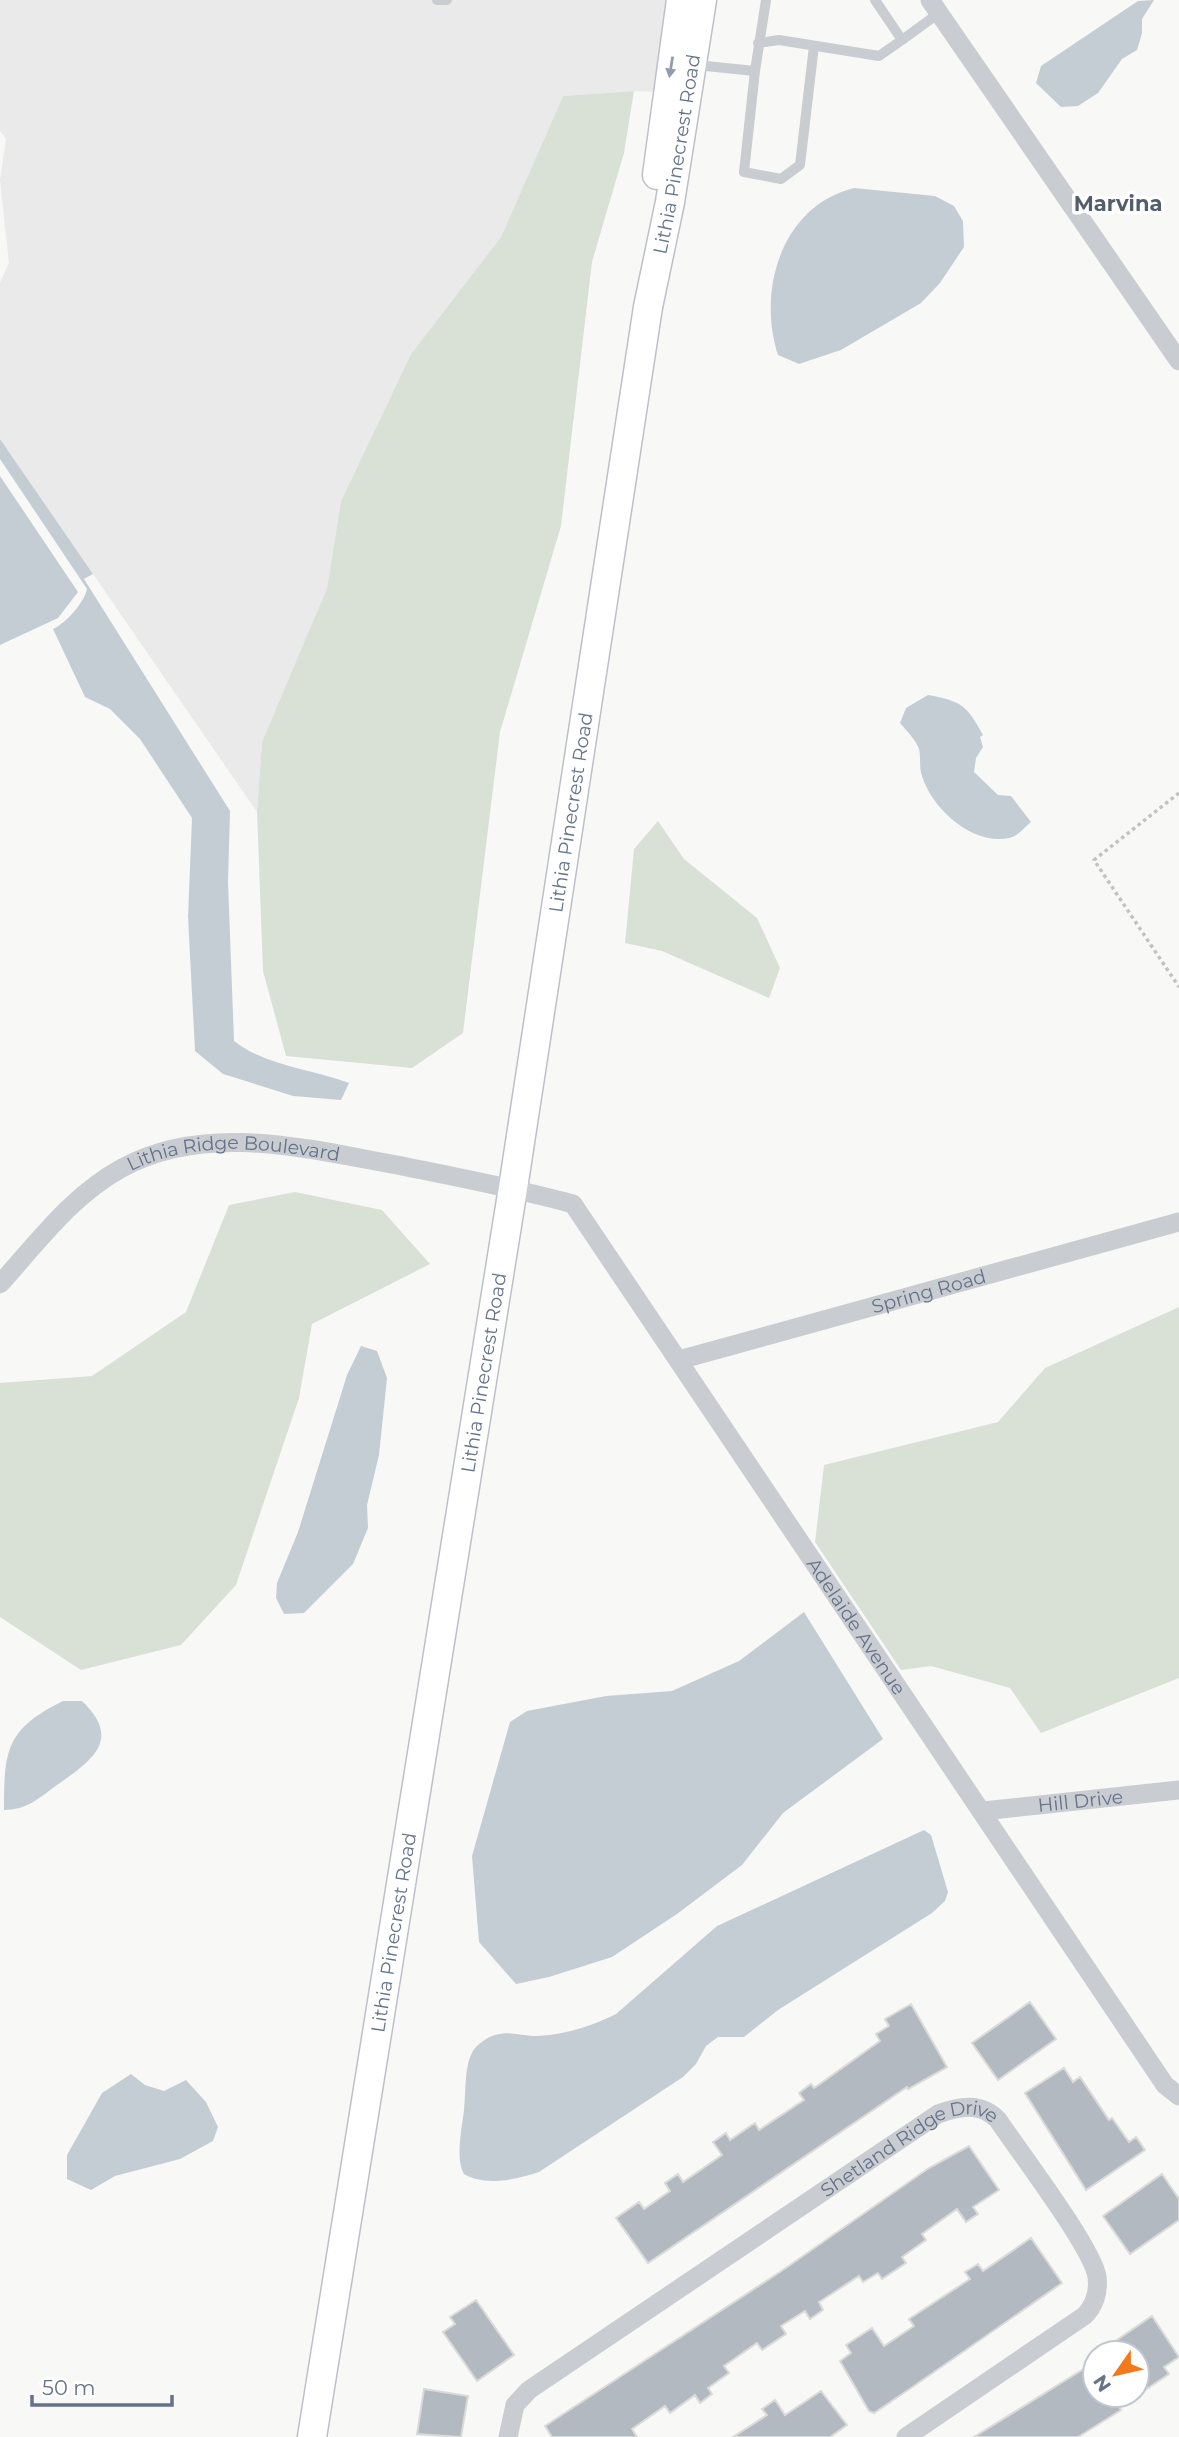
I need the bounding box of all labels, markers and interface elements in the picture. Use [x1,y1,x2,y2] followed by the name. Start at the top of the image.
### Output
[648,52,705,256] street label: Lithia Pinecrest Road
[665,57,676,79] one-way arrow
[1074,191,1162,216] district label: Marvina
[544,711,597,914] street label: Lithia Pinecrest Road
[123,1131,342,1175] street label: Lithia Ridge Boulevard
[869,1264,988,1318] street label: Spring Road
[456,1271,511,1474] street label: Lithia Pinecrest Road
[802,1553,911,1699] street label: Adelaide Avenue
[1037,1785,1124,1817] street label: Hill Drive
[366,1831,421,2034] street label: Lithia Pinecrest Road
[816,2096,1003,2202] street label: Shetland Ridge Drive
[1081,2339,1151,2409] north arrow
[32,2364,172,2408] scale bar
[1088,2370,1116,2396] text: N
[42,2375,96,2400] text: 50 m

